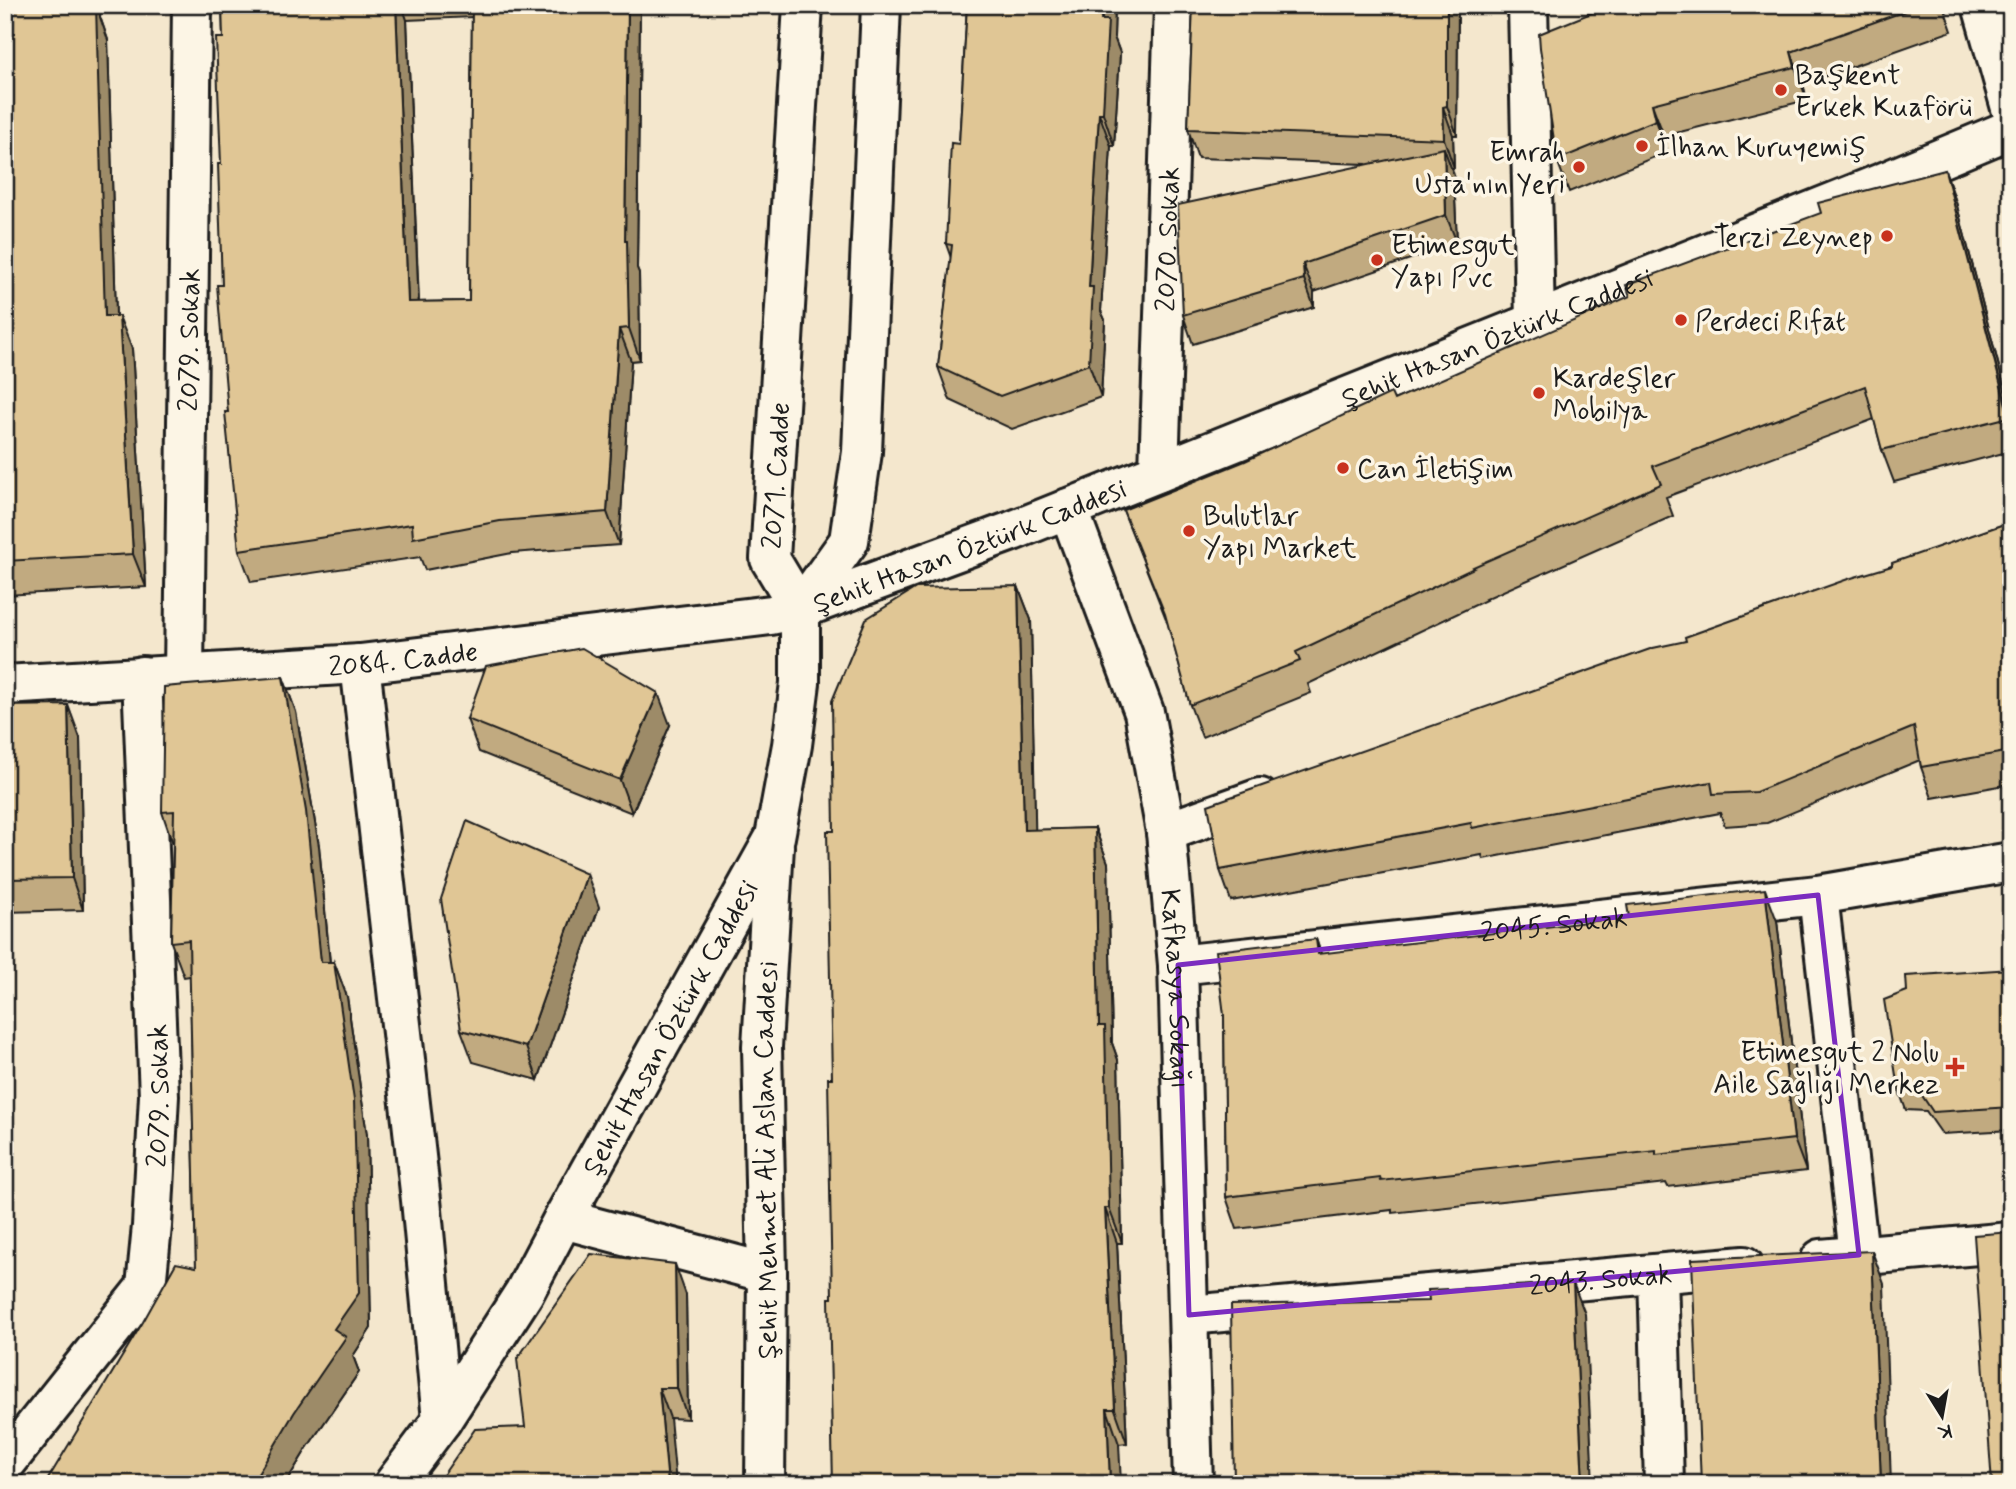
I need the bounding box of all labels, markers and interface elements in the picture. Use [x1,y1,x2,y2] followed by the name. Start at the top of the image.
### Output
[1795,58,1972,127] place label: Başkent Erkek Kuaförü
[1773,82,1789,98] marker: Başkent Erkek Kuaförü
[1656,130,1866,167] place label: İlhan Kuruyemiş
[1415,135,1565,204] place label: Emrah Usta'nın Yeri
[1634,138,1650,154] marker: İlhan Kuruyemiş
[1571,159,1587,175] marker: Emrah Usta'nın Yeri
[1148,166,1190,312] street label: 2070. Sokak
[1714,220,1873,257] place label: Terzi Zeynep
[1391,228,1515,297] place label: Etimesgut Yapı Pvc
[1879,228,1895,244] marker: Terzi Zeynep
[1369,252,1385,268] marker: Etimesgut Yapı Pvc
[1336,261,1659,418] street label: Şehit Hasan Öztürk Caddesi
[171,268,210,412] street label: 2079. Sokak
[1695,304,1846,341] place label: Perdeci Rıfat
[1673,312,1689,328] marker: Perdeci Rıfat
[1553,361,1676,430] place label: Kardeşler Mobilya
[1531,385,1547,401] marker: Kardeşler Mobilya
[755,401,800,550] street label: 2071. Cadde
[1357,452,1513,489] place label: Can İletişim
[1335,460,1351,476] marker: Can İletişim
[808,471,1132,624] street label: Şehit Hasan Öztürk Caddesi
[1203,499,1357,568] place label: Bulutlar Yapı Market
[1181,523,1197,539] marker: Bulutlar Yapı Market
[327,634,480,687] street label: 2084. Cadde
[575,874,768,1183] street label: Şehit Hasan Öztürk Caddesi
[1150,887,1198,1090] street label: Kafkasya Sokağı
[1479,900,1629,953] street label: 2045. Sokak
[746,960,788,1360] street label: Şehit Mehmet Ali Aslan Caddesi
[139,1023,180,1169] street label: 2079. Sokak
[1713,1035,1939,1104] place label: Etimesgut 2 Nolu Aile Sağlığı Merkez
[1945,1057,1965,1077] marker: Etimesgut 2 Nolu Aile Sağlığı Merkez
[1528,1256,1674,1306] street label: 2043. Sokak
[1908,1380,1978,1450] north arrow
[1935,1418,1954,1445] text: K

